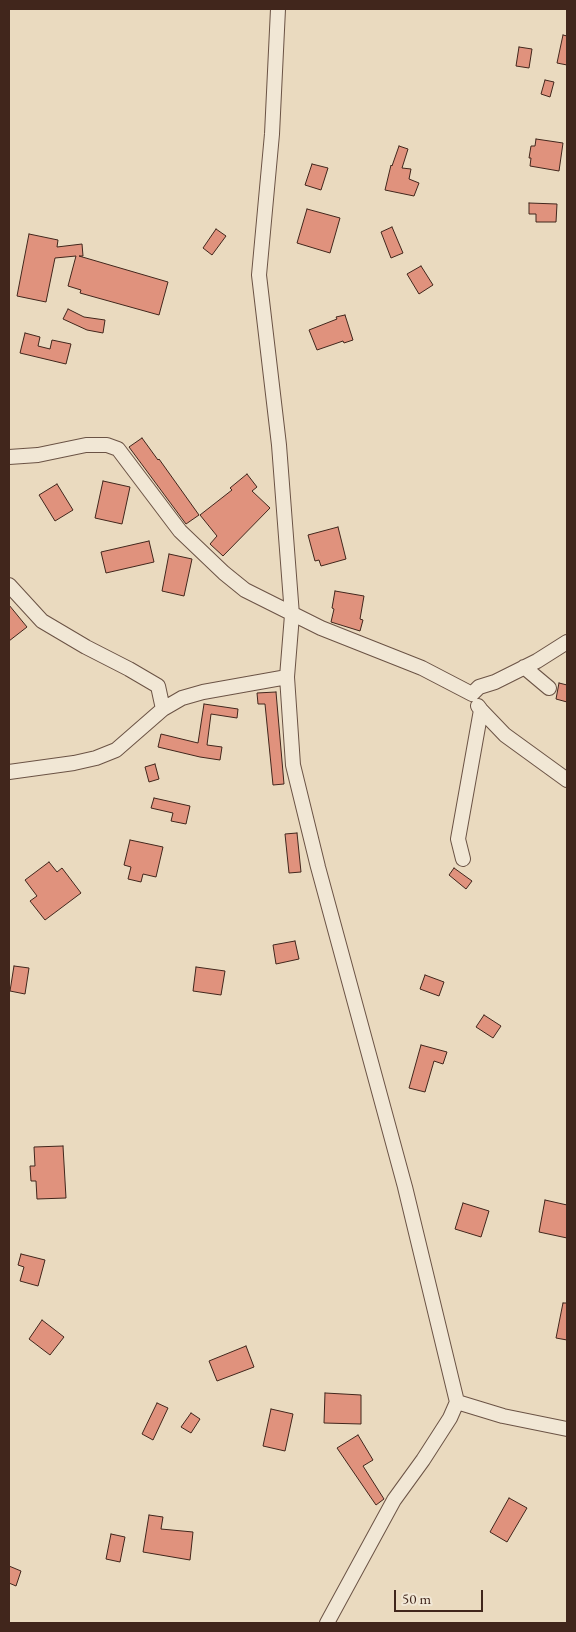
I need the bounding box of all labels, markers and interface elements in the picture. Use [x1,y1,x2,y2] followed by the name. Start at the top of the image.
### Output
[396,1580,485,1612] scale bar
[402,1589,431,1608] text: 50 m

